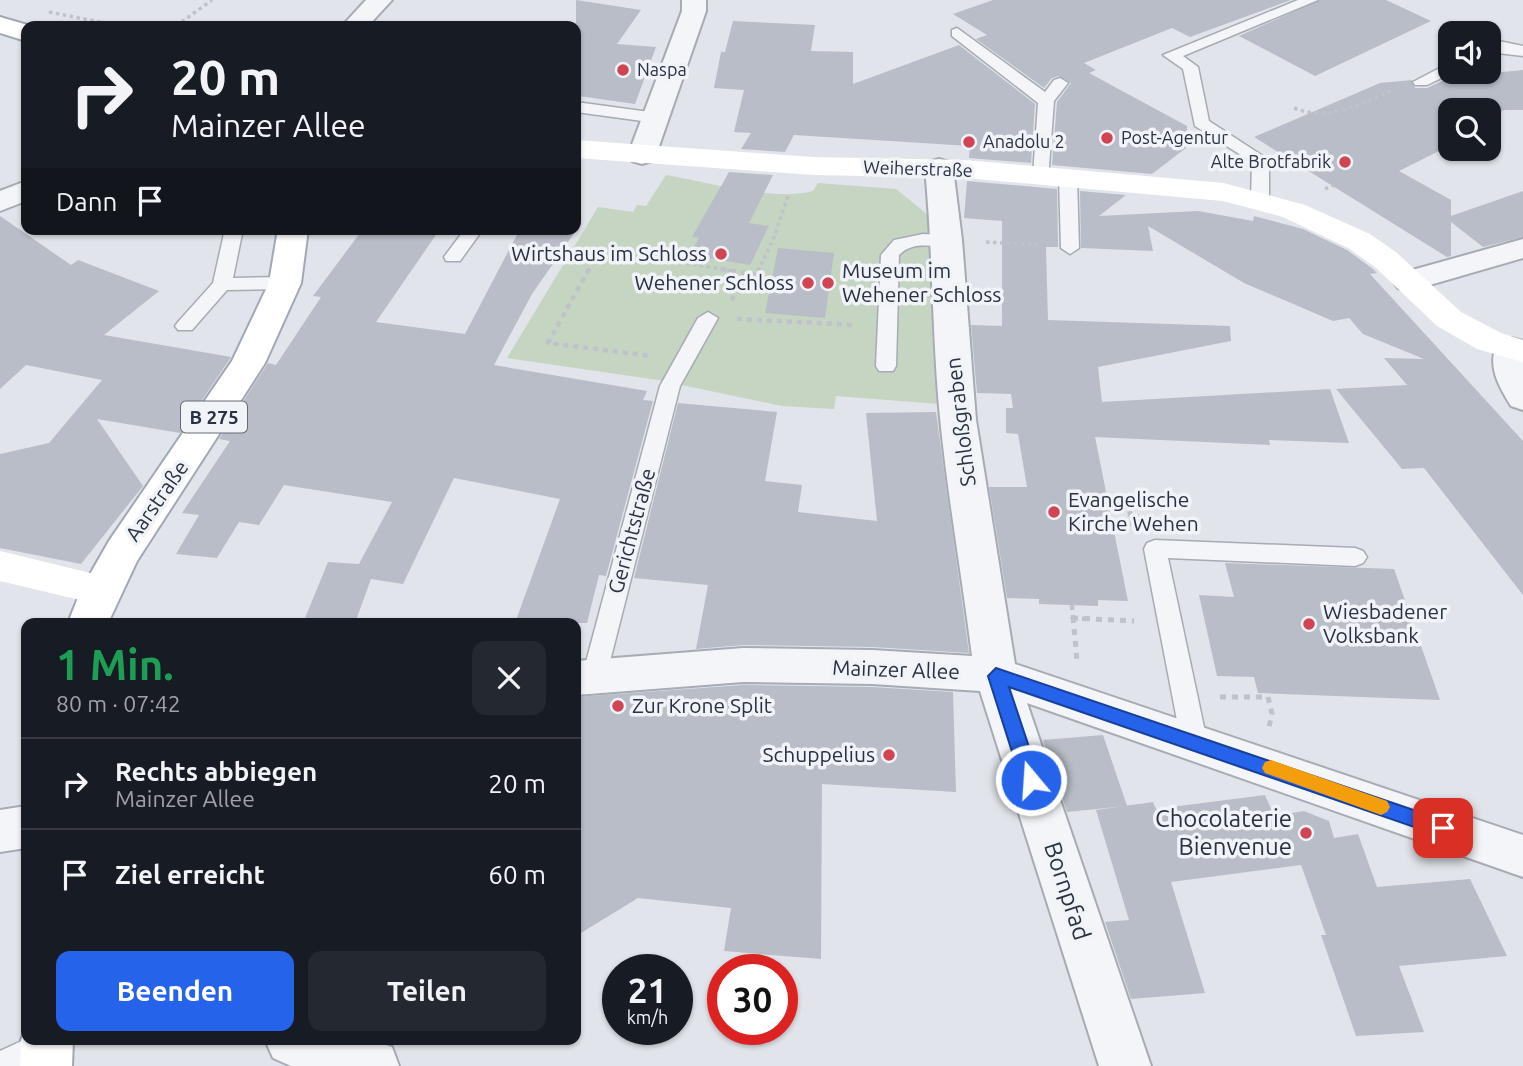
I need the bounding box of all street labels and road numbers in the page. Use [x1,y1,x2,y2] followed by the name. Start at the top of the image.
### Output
[863,156,973,180] street label: Weiherstraße
[940,356,980,488] street label: Schloßgraben
[181,402,247,432] road number: B 275
[120,456,193,545] street label: Aarstraße
[603,465,659,596] street label: Gerichtstraße
[832,655,960,683] street label: Mainzer Allee
[1039,838,1096,943] street label: Bornpfad

